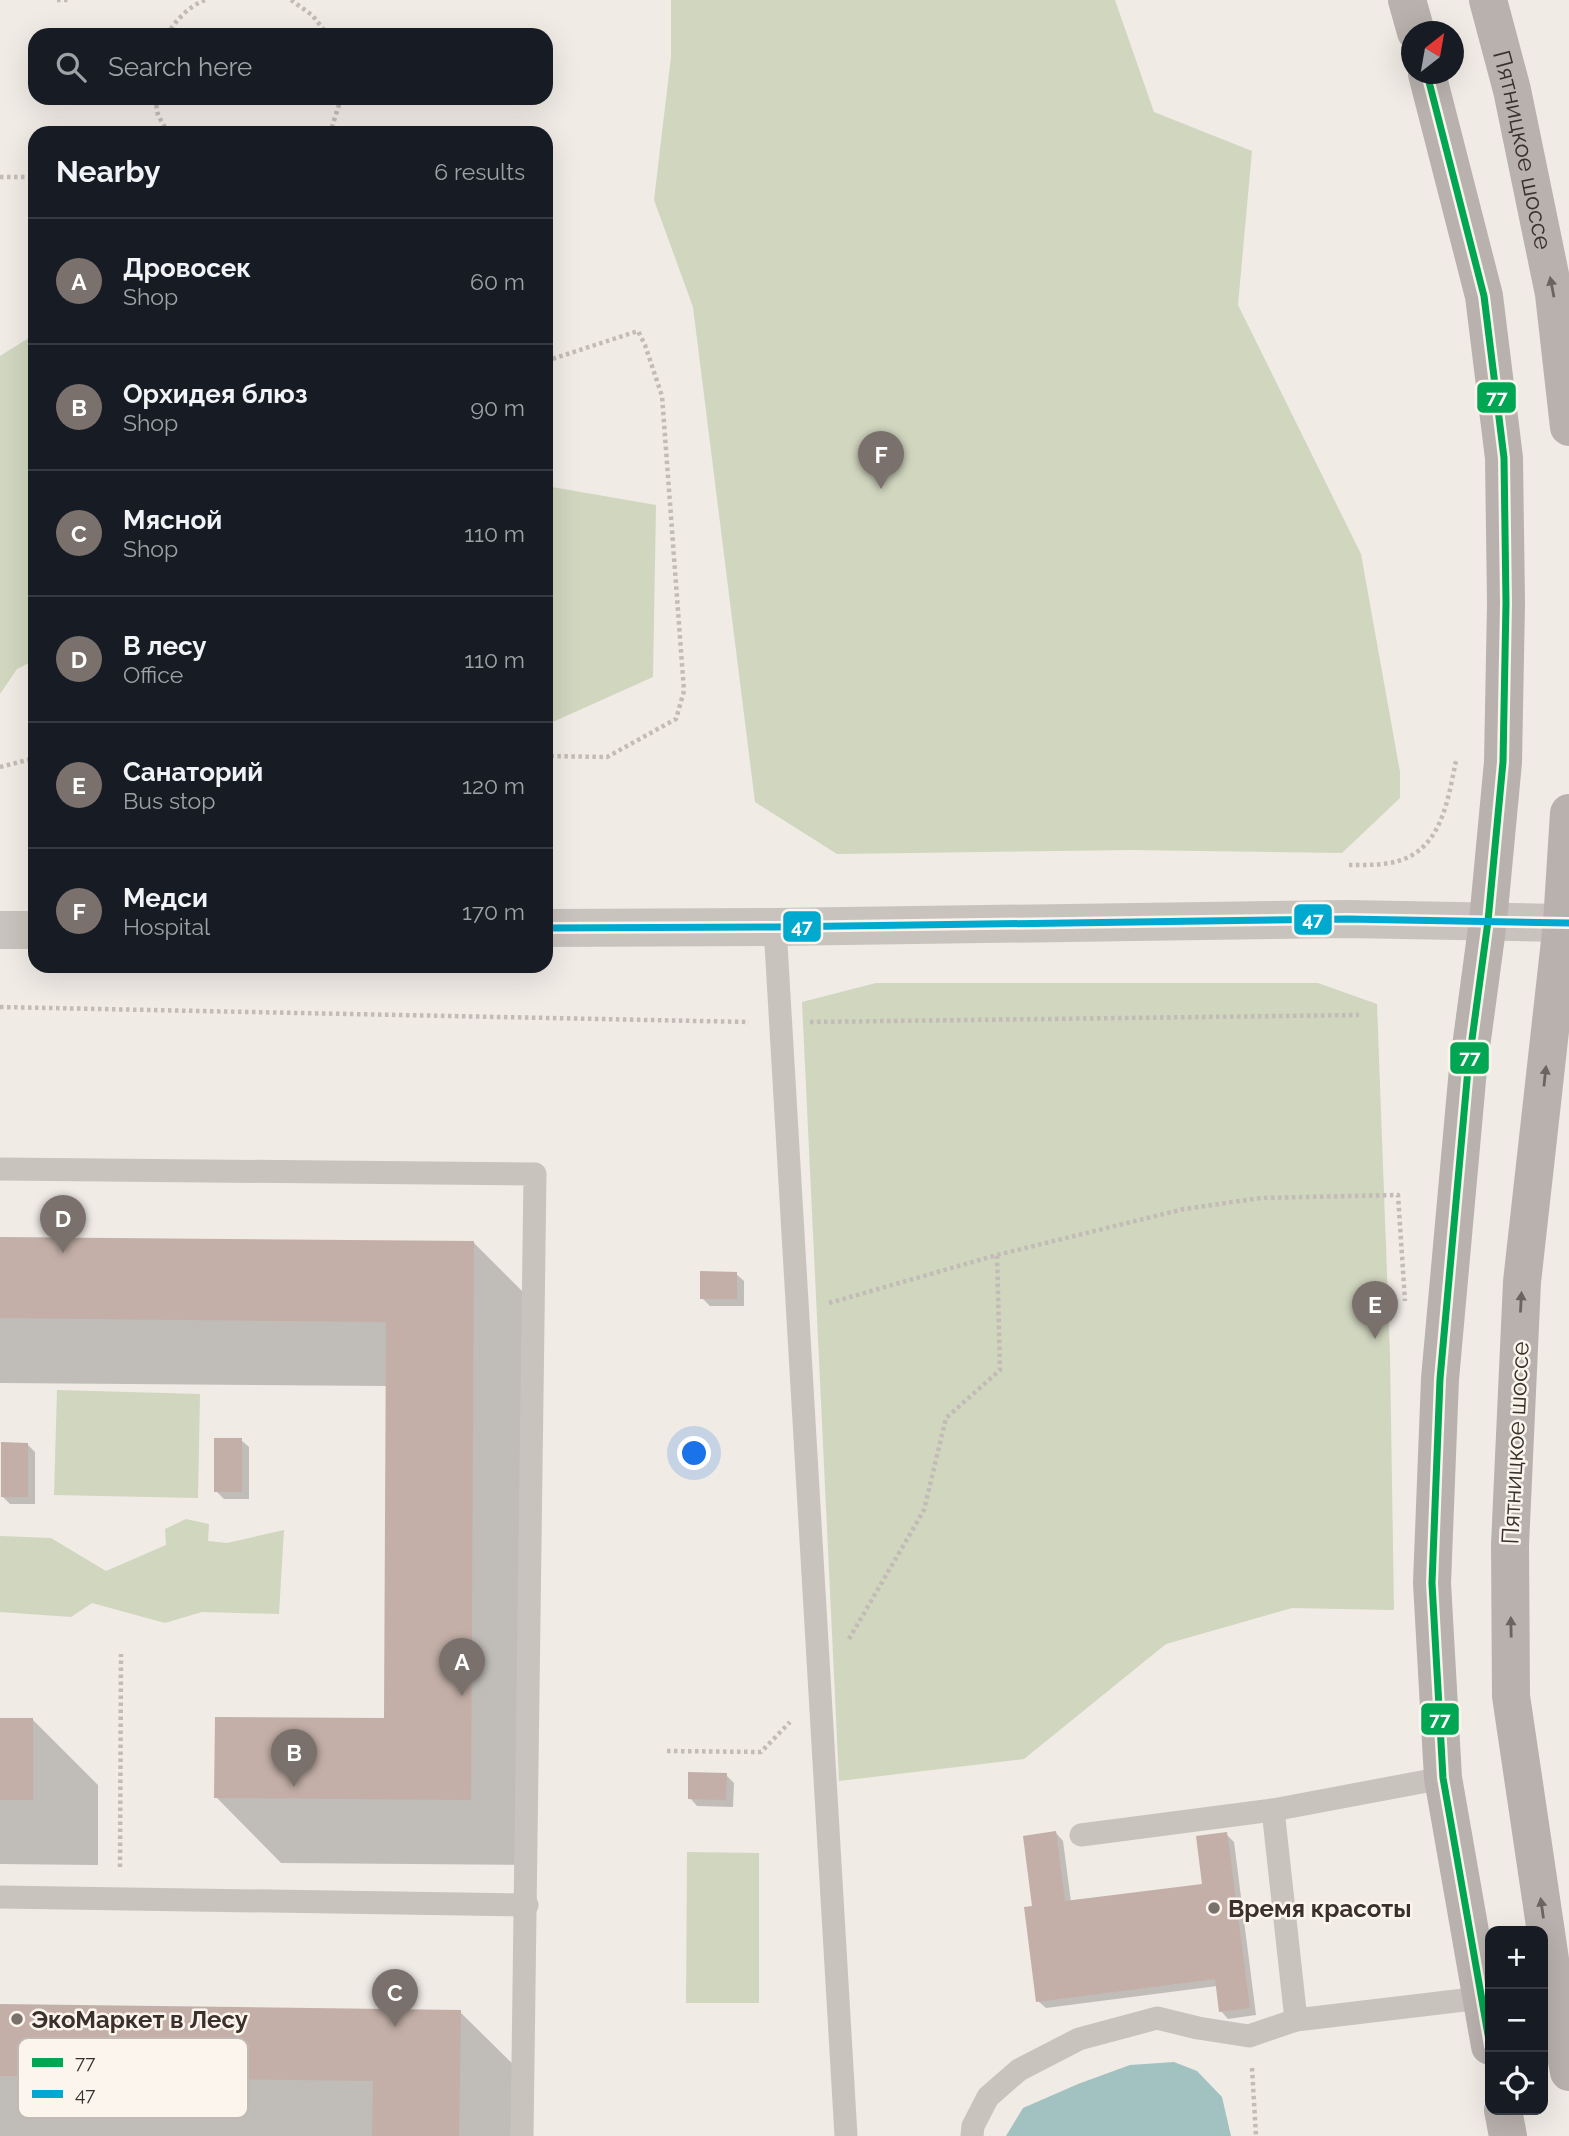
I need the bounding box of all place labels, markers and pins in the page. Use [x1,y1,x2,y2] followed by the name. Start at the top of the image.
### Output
[858,431,904,489] pin: F
[40,1195,86,1253] pin: D
[1352,1281,1398,1339] pin: E
[439,1638,485,1696] pin: A
[271,1729,317,1787] pin: B
[1228,1894,1411,1923] place label: Время красоты
[1206,1900,1222,1916] marker: Время красоты
[372,1969,418,2027] pin: C
[31,2005,248,2034] place label: ЭкоМаркет в Лесу
[9,2011,25,2027] marker: ЭкоМаркет в Лесу

